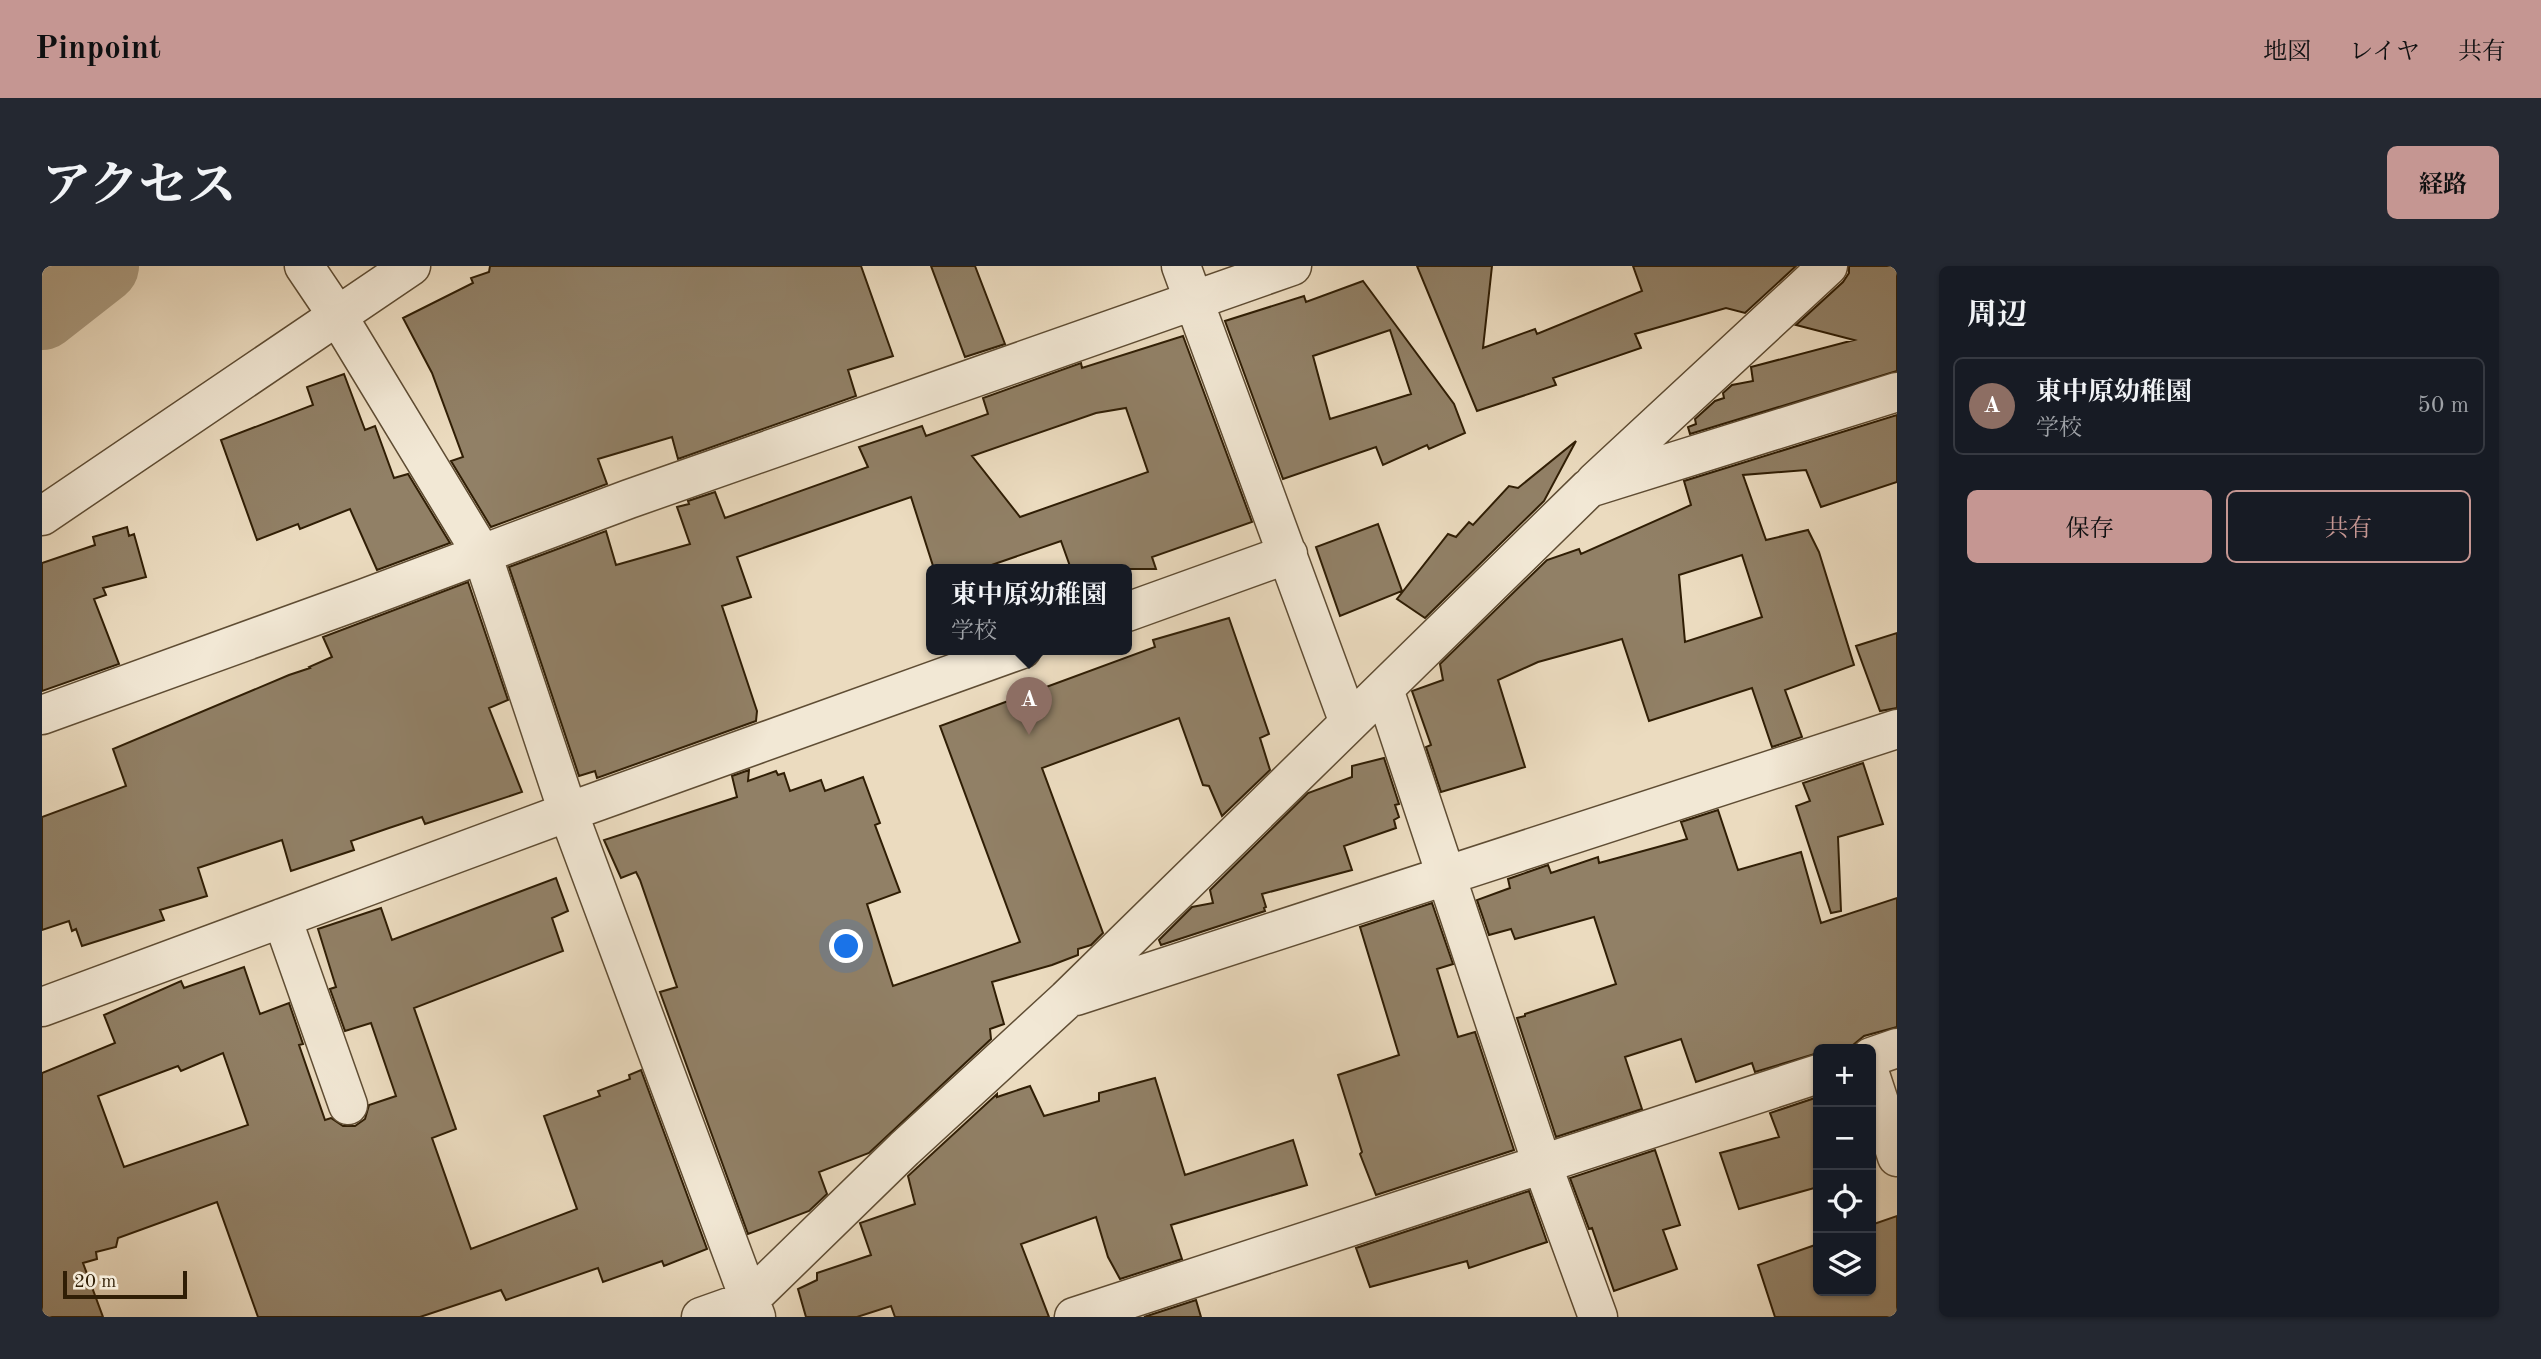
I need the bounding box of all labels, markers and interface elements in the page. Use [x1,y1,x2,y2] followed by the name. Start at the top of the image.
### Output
[35,33,161,66] text: Pinpoint
[2263,41,2311,65] text: 地図
[2349,41,2420,65] text: レイヤ
[2458,41,2506,65] text: 共有
[2387,146,2499,219] button: 経路
[42,164,237,213] text: アクセス
[1967,301,2027,331] text: 周辺
[2036,380,2192,406] text: 東中原幼稚園
[1983,394,2001,417] text: A
[2418,394,2469,417] text: 50 m
[2036,417,2082,440] text: 学校
[1967,490,2212,563] button: 保存
[2226,490,2471,563] button: 共有
[926,564,1132,655] popup
[951,583,1107,609] text: 東中原幼稚園
[951,620,997,643] text: 学校
[1006,677,1052,735] pin: A
[829,929,863,963] your location
[1813,1044,1876,1296] map controls
[1813,1044,1876,1107] button: +
[1813,1107,1876,1170] button: −
[1813,1170,1876,1233] button: locate
[1813,1233,1876,1296] button: layers
[63,1268,187,1300] scale bar
[74,1273,116,1292] text: 20 m

